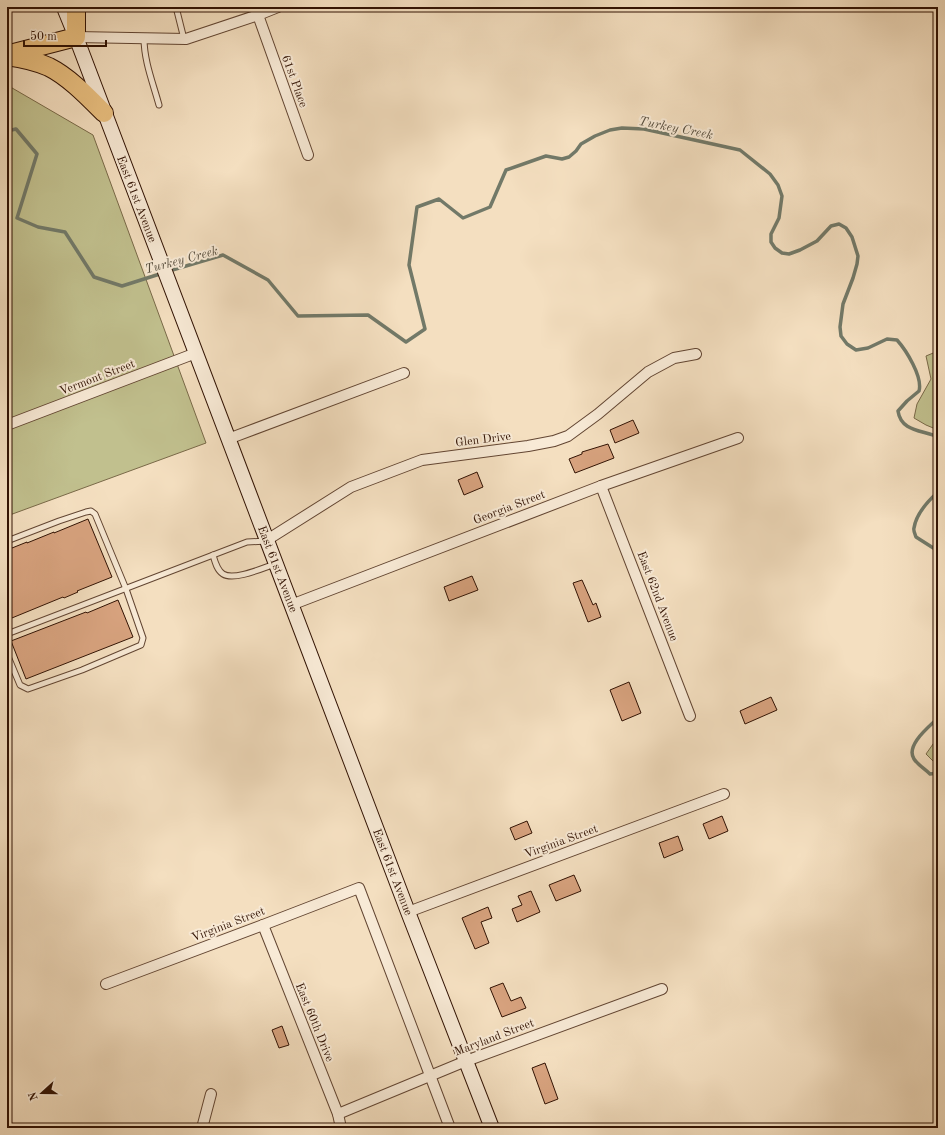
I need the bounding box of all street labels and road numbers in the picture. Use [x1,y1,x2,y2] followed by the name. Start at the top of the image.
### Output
[279,54,309,110] street label: 61st Place
[114,154,158,245] street label: East 61st Avenue
[58,358,137,398] street label: Vermont Street
[455,431,512,449] street label: Glen Drive
[472,489,547,527] street label: Georgia Street
[255,524,299,615] street label: East 61st Avenue
[634,550,680,643] street label: East 62nd Avenue
[523,823,600,861] street label: Virginia Street
[370,827,414,918] street label: East 61st Avenue
[190,905,267,944] street label: Virginia Street
[293,981,336,1064] street label: East 60th Drive
[453,1017,536,1059] street label: Maryland Street

